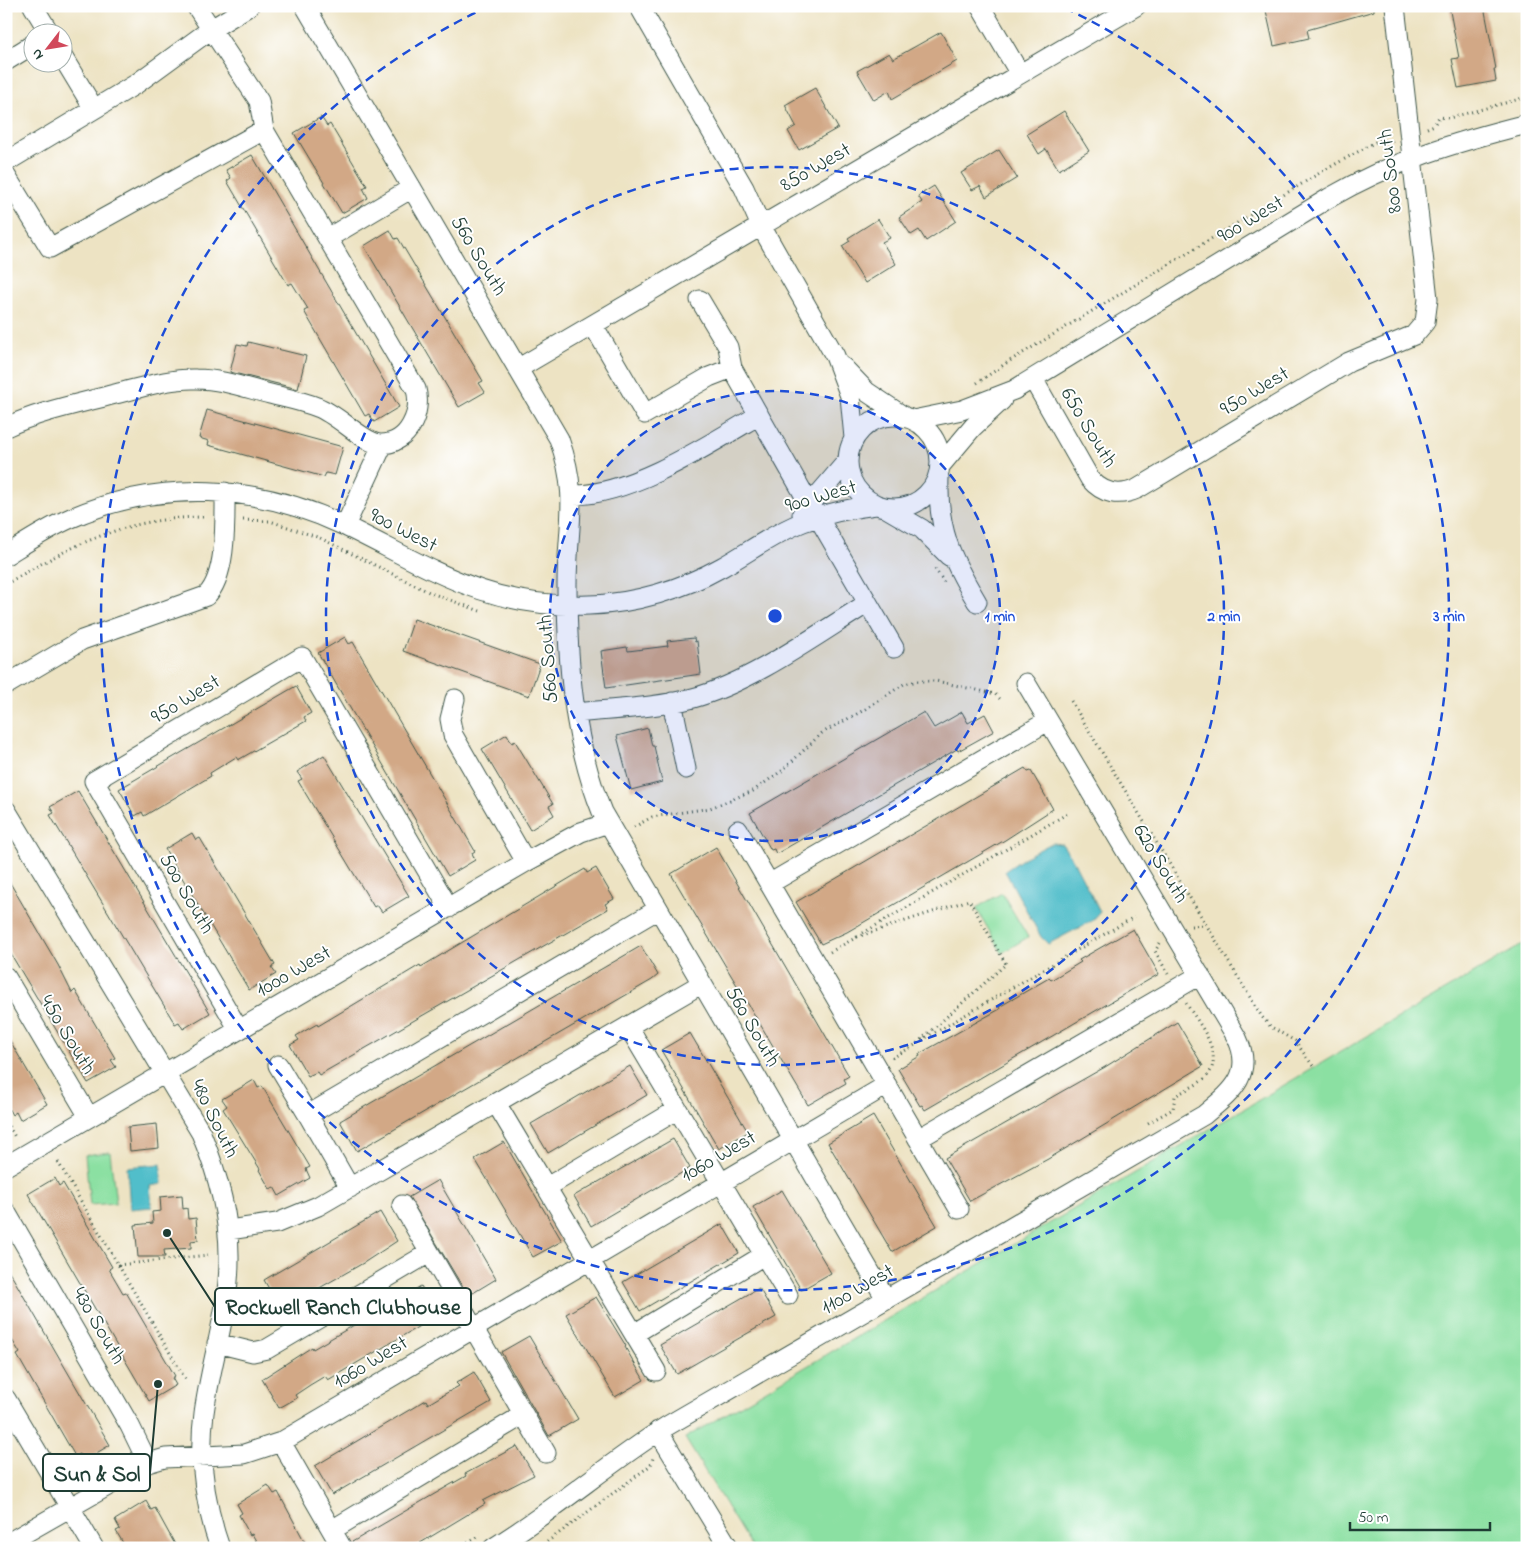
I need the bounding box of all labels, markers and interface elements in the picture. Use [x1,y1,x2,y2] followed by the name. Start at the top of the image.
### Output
[22,22,72,72] north arrow
[27,44,50,63] text: N
[1371,127,1411,215] street label: 800 South
[775,136,857,200] street label: 850 West
[1212,188,1290,252] street label: 900 West
[442,210,514,302] street label: 560 South
[1215,360,1295,424] street label: 950 West
[1052,382,1124,474] street label: 650 South
[782,472,860,522] street label: 900 West
[364,501,442,561] street label: 900 West
[985,606,1016,628] text: 1 min
[1207,606,1241,628] text: 2 min
[1432,606,1465,628] text: 3 min
[766,607,784,625] centre of rings
[531,614,567,704] street label: 560 South
[146,668,226,732] street label: 950 West
[1125,819,1195,909] street label: 620 South
[151,848,221,940] street label: 500 South
[251,938,337,1006] street label: 1000 West
[717,981,787,1073] street label: 560 South
[31,989,103,1081] street label: 450 South
[182,1075,246,1163] street label: 480 South
[676,1123,762,1191] street label: 1060 West
[816,1257,900,1323] street label: 1100 West
[64,1282,132,1370] street label: 430 South
[215,1288,471,1325] callout: Rockwell Ranch Clubhouse
[225,1293,462,1325] text: Rockwell Ranch Clubhouse
[328,1329,414,1397] street label: 1060 West
[43,1454,150,1491] callout: Sun & Sol
[53,1460,141,1492] text: Sun & Sol
[1350,1499,1490,1531] scale bar
[1358,1507,1389,1529] text: 50 m

